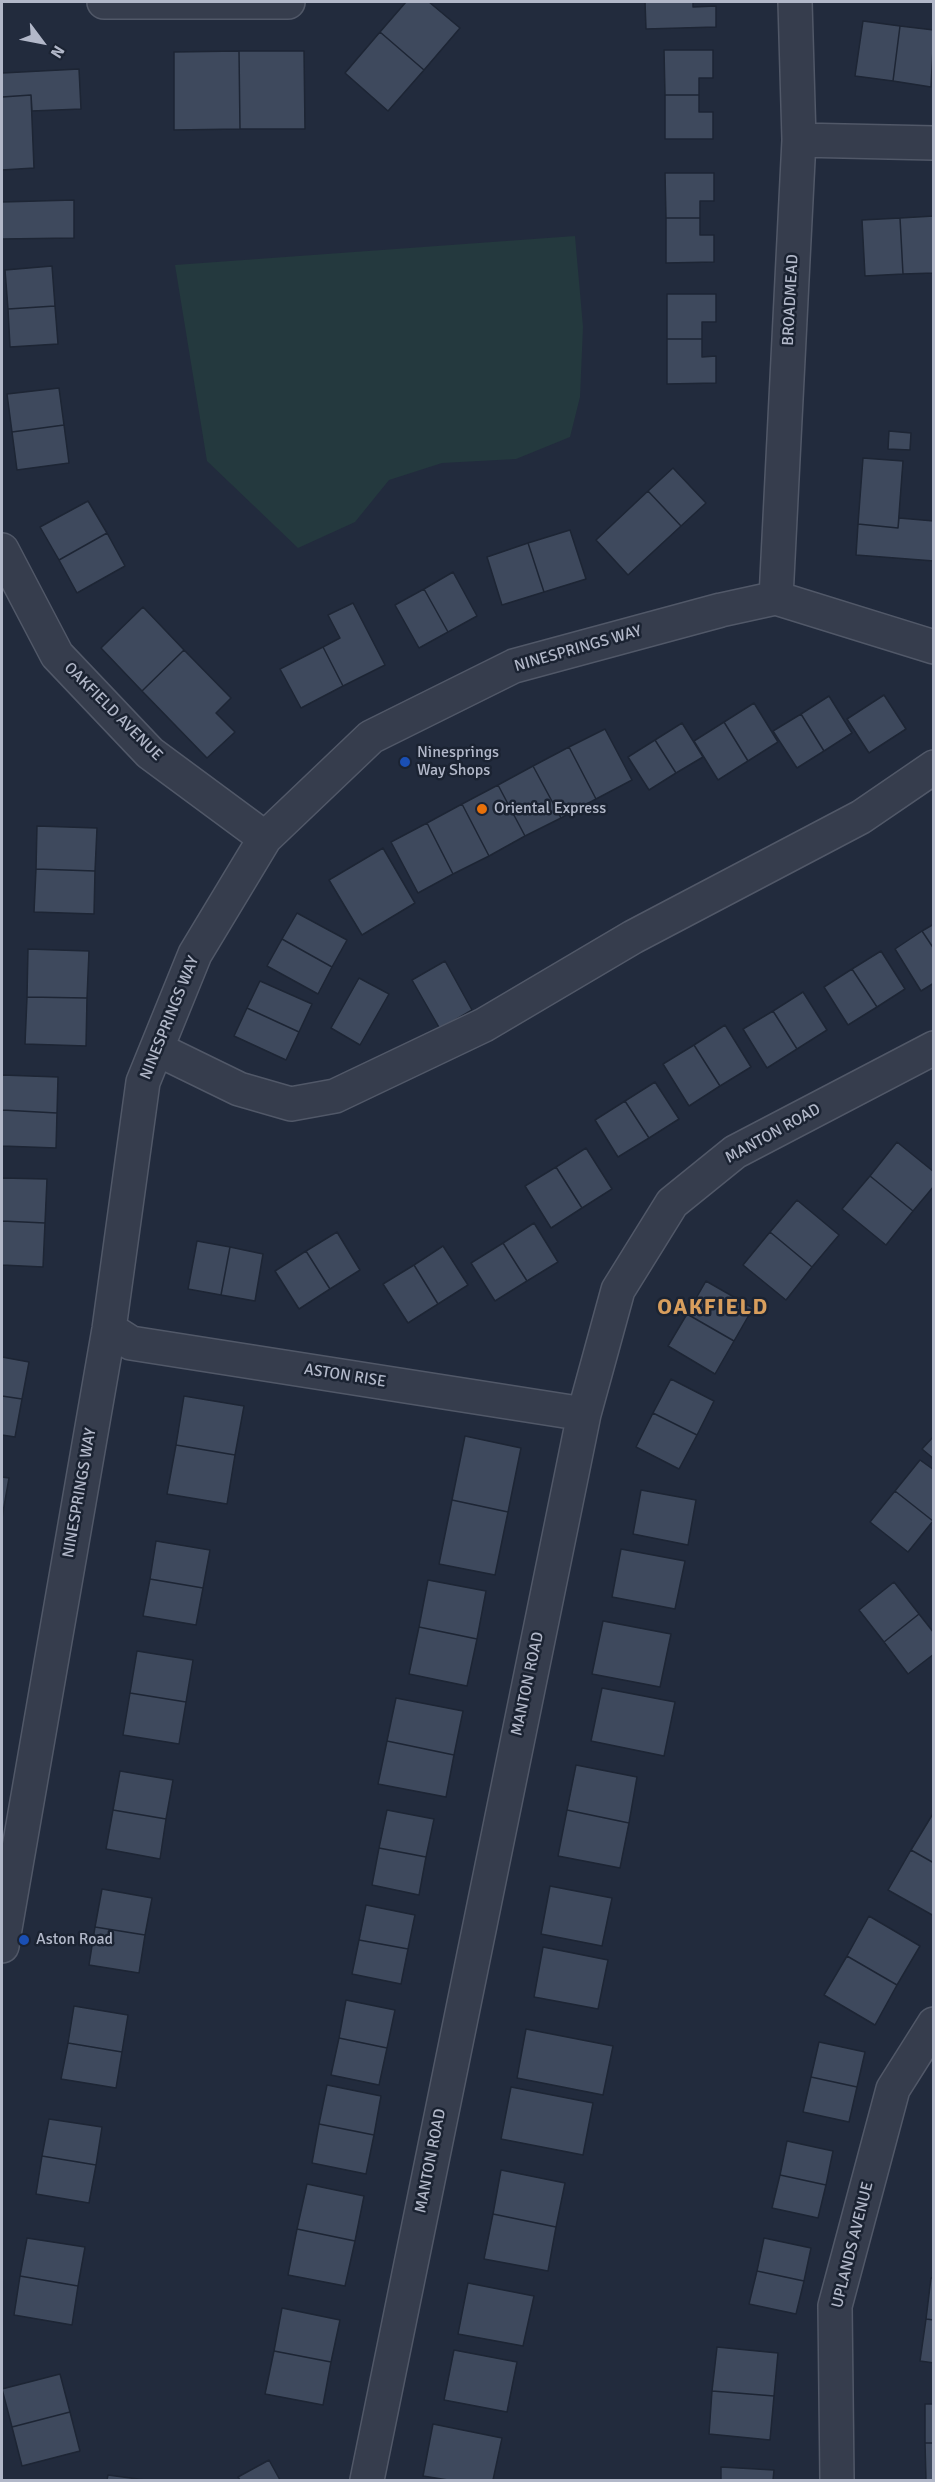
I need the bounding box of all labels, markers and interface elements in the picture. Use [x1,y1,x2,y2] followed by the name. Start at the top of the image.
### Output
[12,12,72,72] north arrow
[46,42,69,62] text: N
[779,254,803,346] street label: BROADMEAD
[512,622,644,676] street label: NINESPRINGS WAY
[60,659,166,765] street label: OAKFIELD AVENUE
[417,743,499,781] place label: Ninesprings Way Shops
[398,755,412,769] marker: Ninesprings Way Shops
[494,799,606,819] place label: Oriental Express
[475,802,489,816] marker: Oriental Express
[136,953,204,1083] street label: NINESPRINGS WAY
[722,1100,824,1168] street label: MANTON ROAD
[657,1295,769,1321] district label: OAKFIELD
[303,1360,387,1392] street label: ASTON RISE
[59,1427,101,1559] street label: NINESPRINGS WAY
[508,1630,548,1738] street label: MANTON ROAD
[36,1930,113,1950] place label: Aston Road
[17,1933,31,1947] marker: Aston Road
[411,2107,451,2215] street label: MANTON ROAD
[828,2180,878,2310] street label: UPLANDS AVENUE

